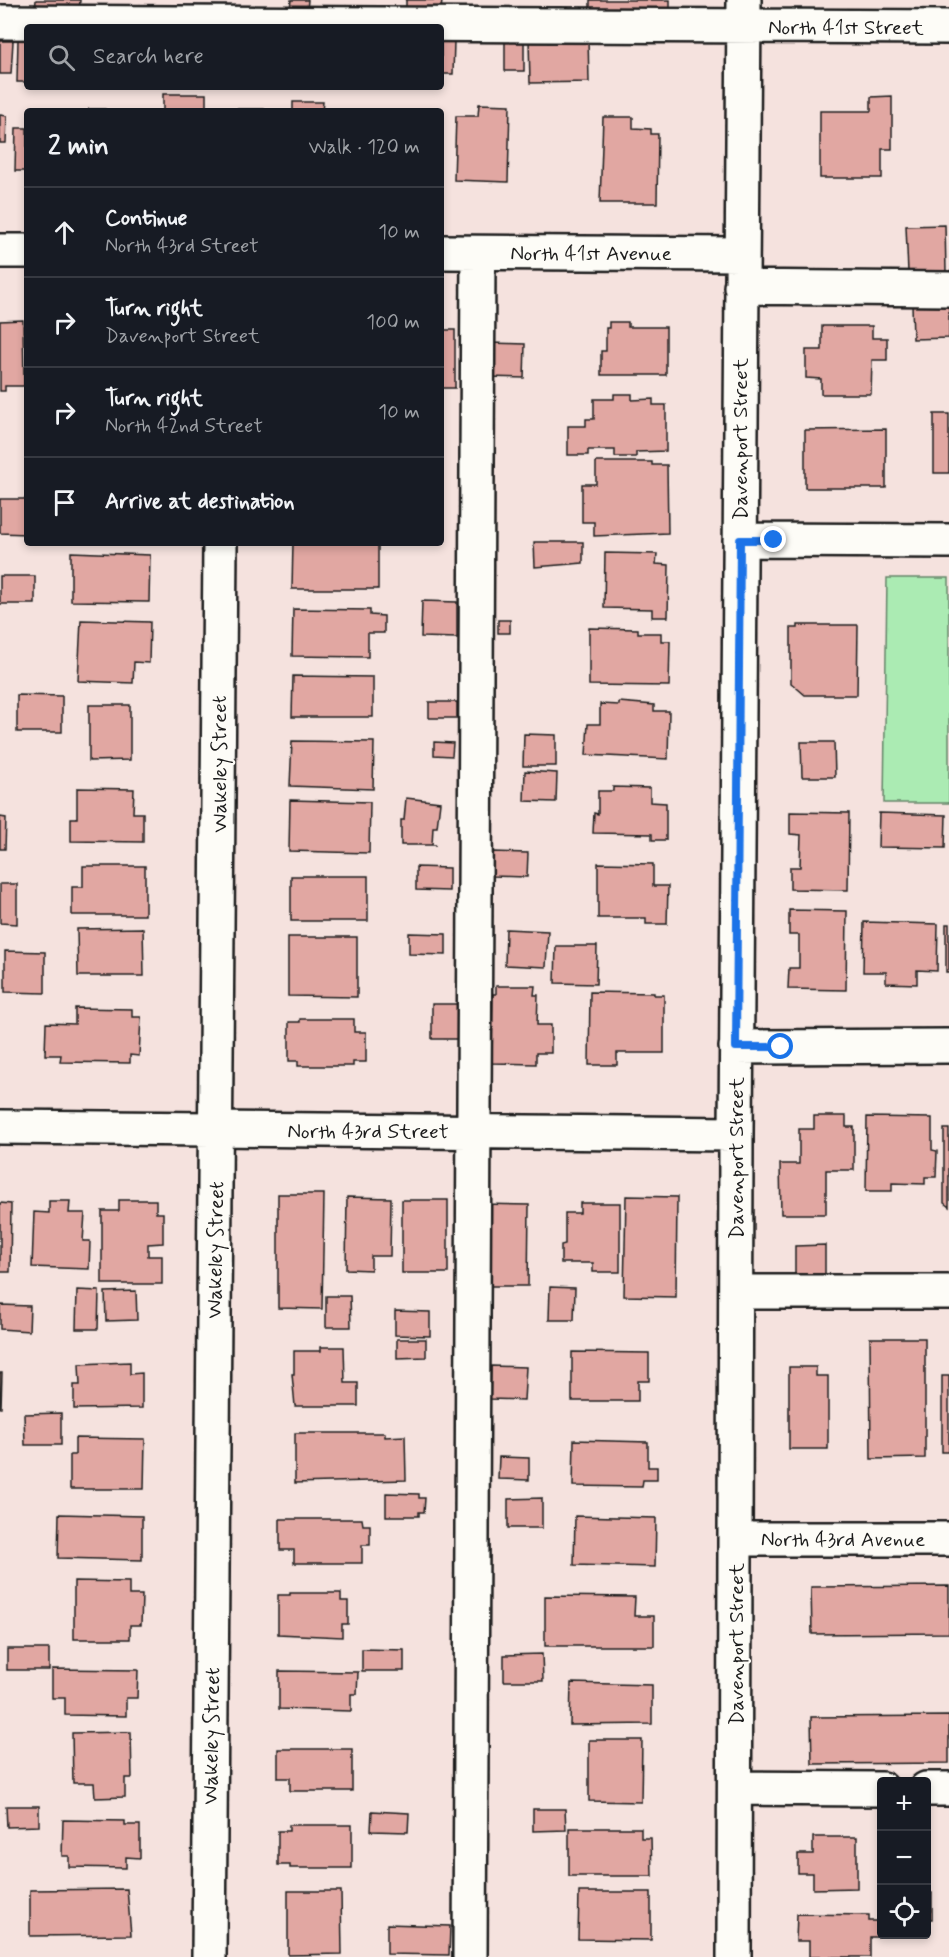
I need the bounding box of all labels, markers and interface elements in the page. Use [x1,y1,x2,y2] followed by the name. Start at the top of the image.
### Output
[768,14,925,42] street label: North 41st Street
[24,24,444,90] search box
[45,41,78,74] icon: search
[93,43,204,71] text: Search here
[48,130,109,164] text: 2 min
[309,134,420,161] text: Walk · 120 m
[105,205,187,233] text: Continue
[48,216,81,249] icon: ahead
[378,219,420,246] text: 10 m
[105,233,259,260] text: North 43rd Street
[510,240,672,268] street label: North 41st Avenue
[105,295,203,323] text: Turn right
[48,306,81,339] icon: right
[366,309,420,336] text: 100 m
[105,323,260,350] text: Davenport Street
[727,357,755,520] street label: Davenport Street
[105,385,203,413] text: Turn right
[48,396,81,429] icon: right
[378,399,420,426] text: 10 m
[105,413,263,440] text: North 42nd Street
[48,486,81,519] icon: arrive
[105,488,295,516] text: Arrive at destination
[760,526,786,552] route end
[206,695,234,833] street label: Wakeley Street
[767,1033,793,1059] route start
[723,1076,751,1239] street label: Davenport Street
[287,1118,449,1146] street label: North 43rd Street
[201,1181,231,1319] street label: Wakeley Street
[761,1526,925,1554] street label: North 43rd Avenue
[723,1562,751,1725] street label: Davenport Street
[197,1667,227,1805] street label: Wakeley Street
[877,1777,931,1939] map controls
[877,1777,931,1831] button: +
[877,1831,931,1885] button: −
[877,1885,931,1939] button: locate

